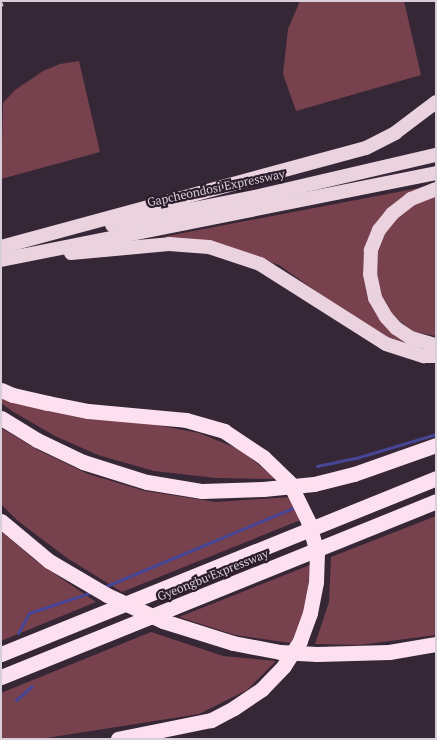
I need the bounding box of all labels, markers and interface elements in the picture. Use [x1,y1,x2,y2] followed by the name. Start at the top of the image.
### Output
[146,166,286,210] street label: Gapcheondosi Expressway
[155,546,271,604] street label: Gyeongbu Expressway

